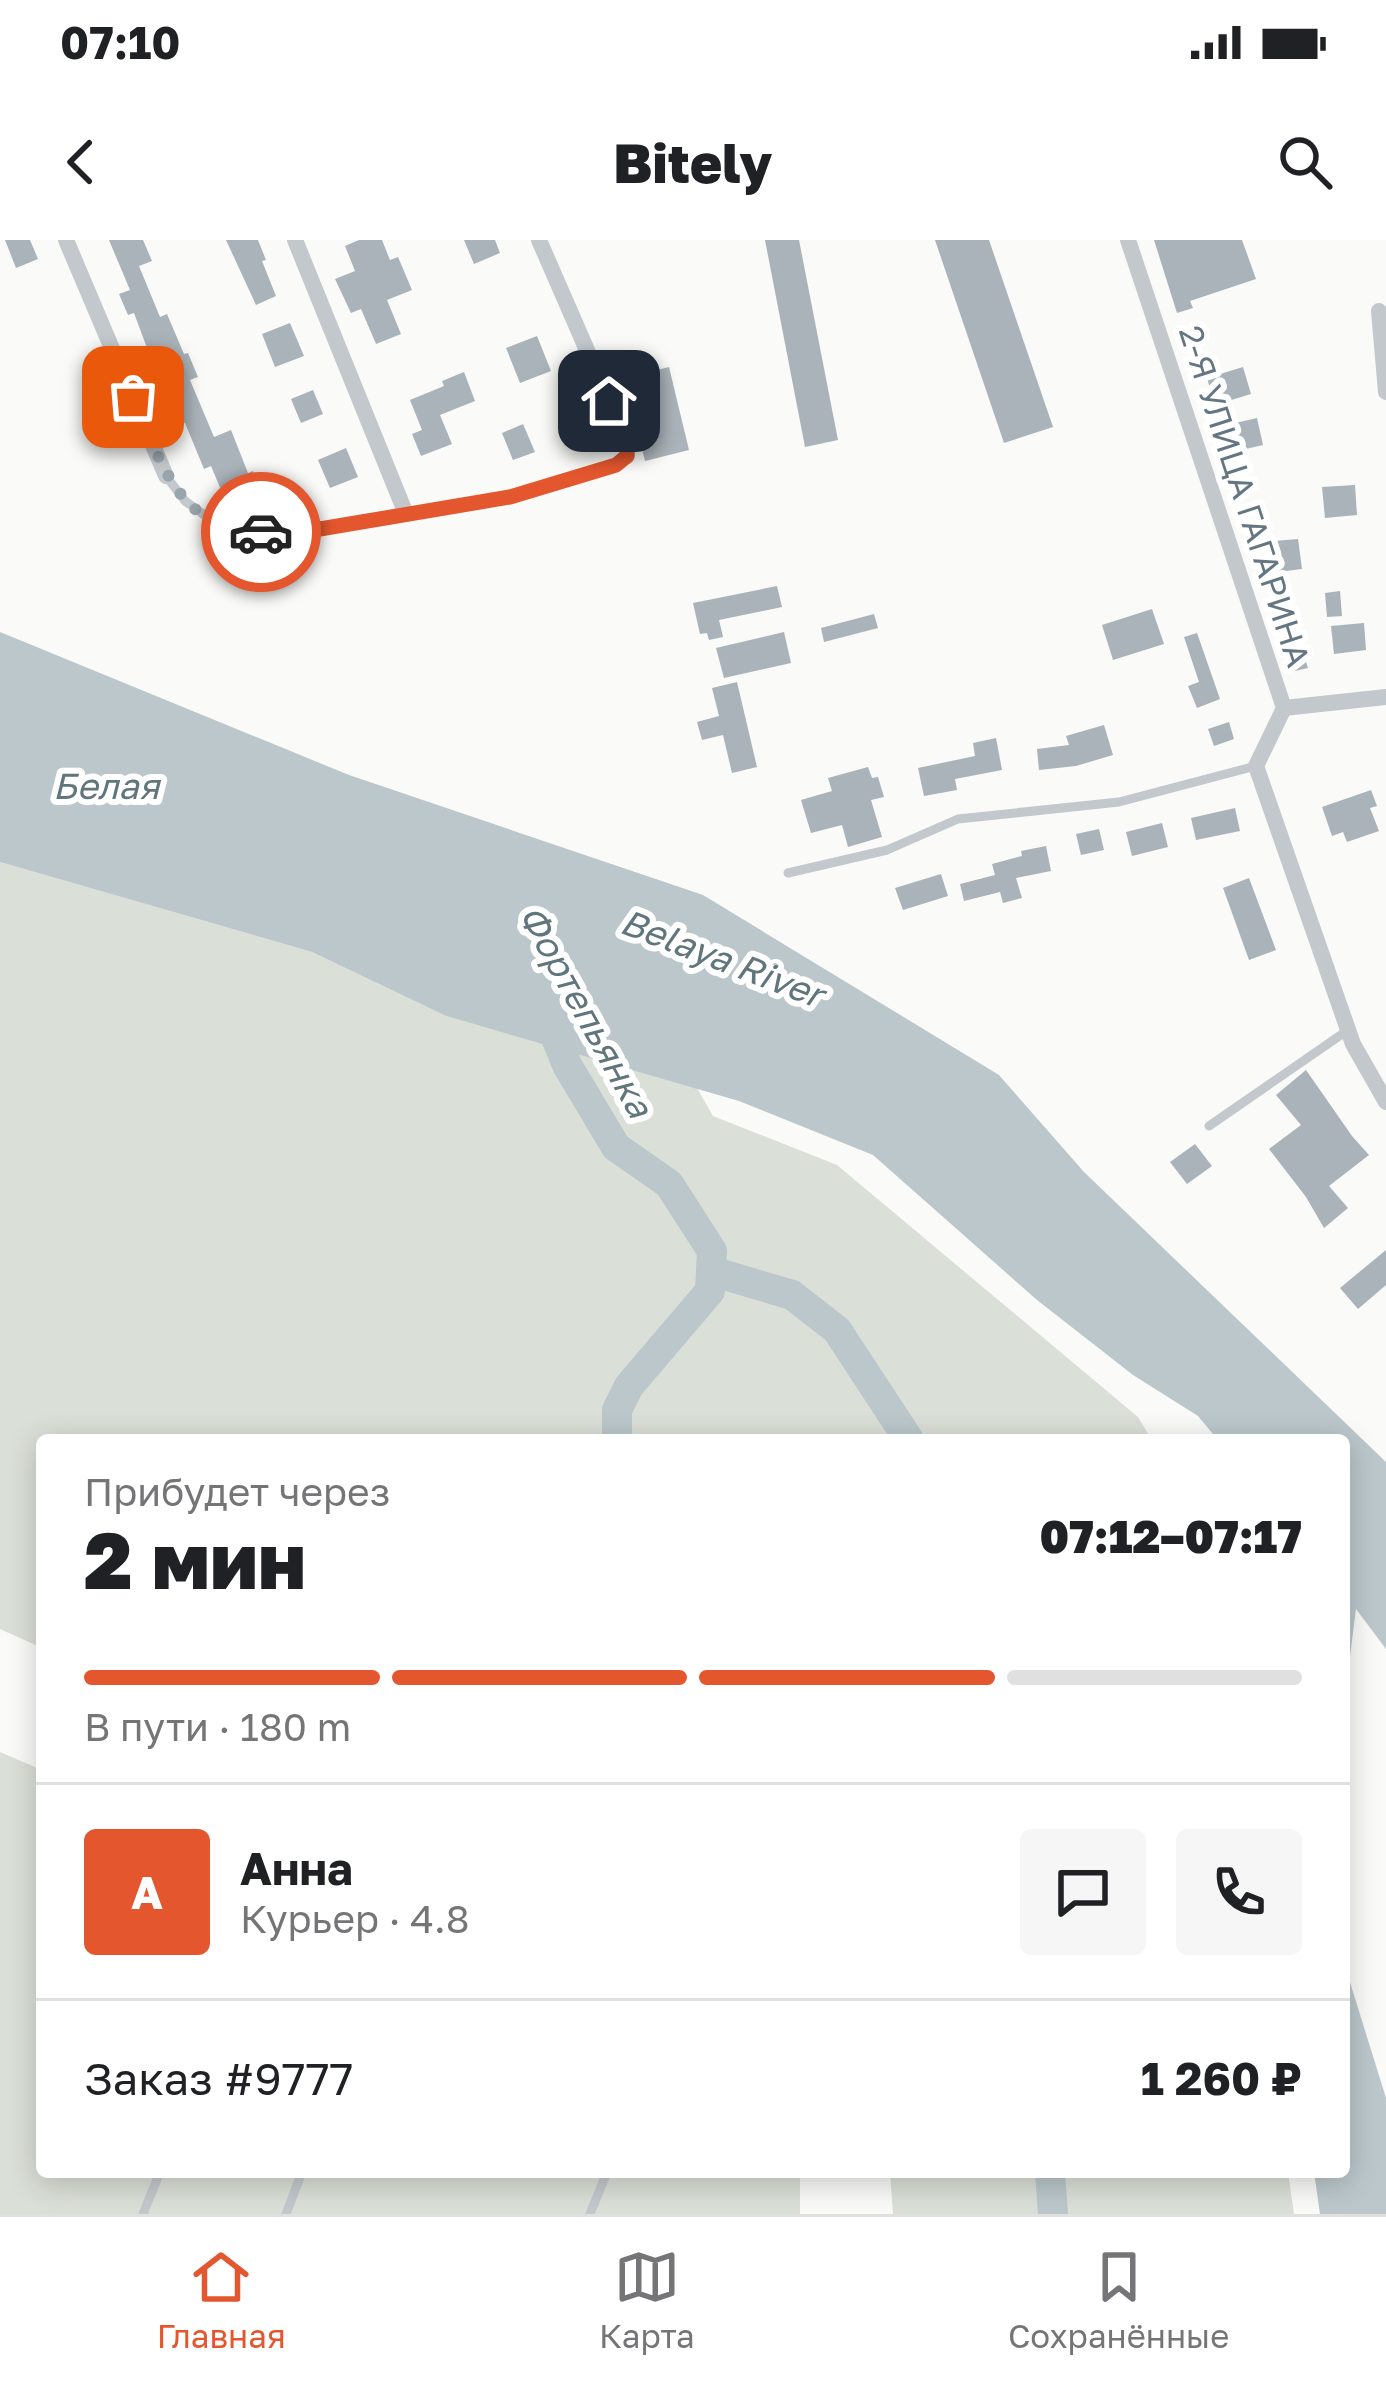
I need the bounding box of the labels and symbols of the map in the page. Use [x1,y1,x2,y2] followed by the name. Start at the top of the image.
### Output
[1172,320,1319,671] street label: 2-Я УЛИЦА ГАГАРИНА
[82,346,184,448] pin
[558,350,660,452] pin
[201,472,321,592] courier
[53,764,162,807] water label: Белая
[510,897,663,1126] water label: Фортепьянка
[615,899,834,1018] water label: Belaya River

